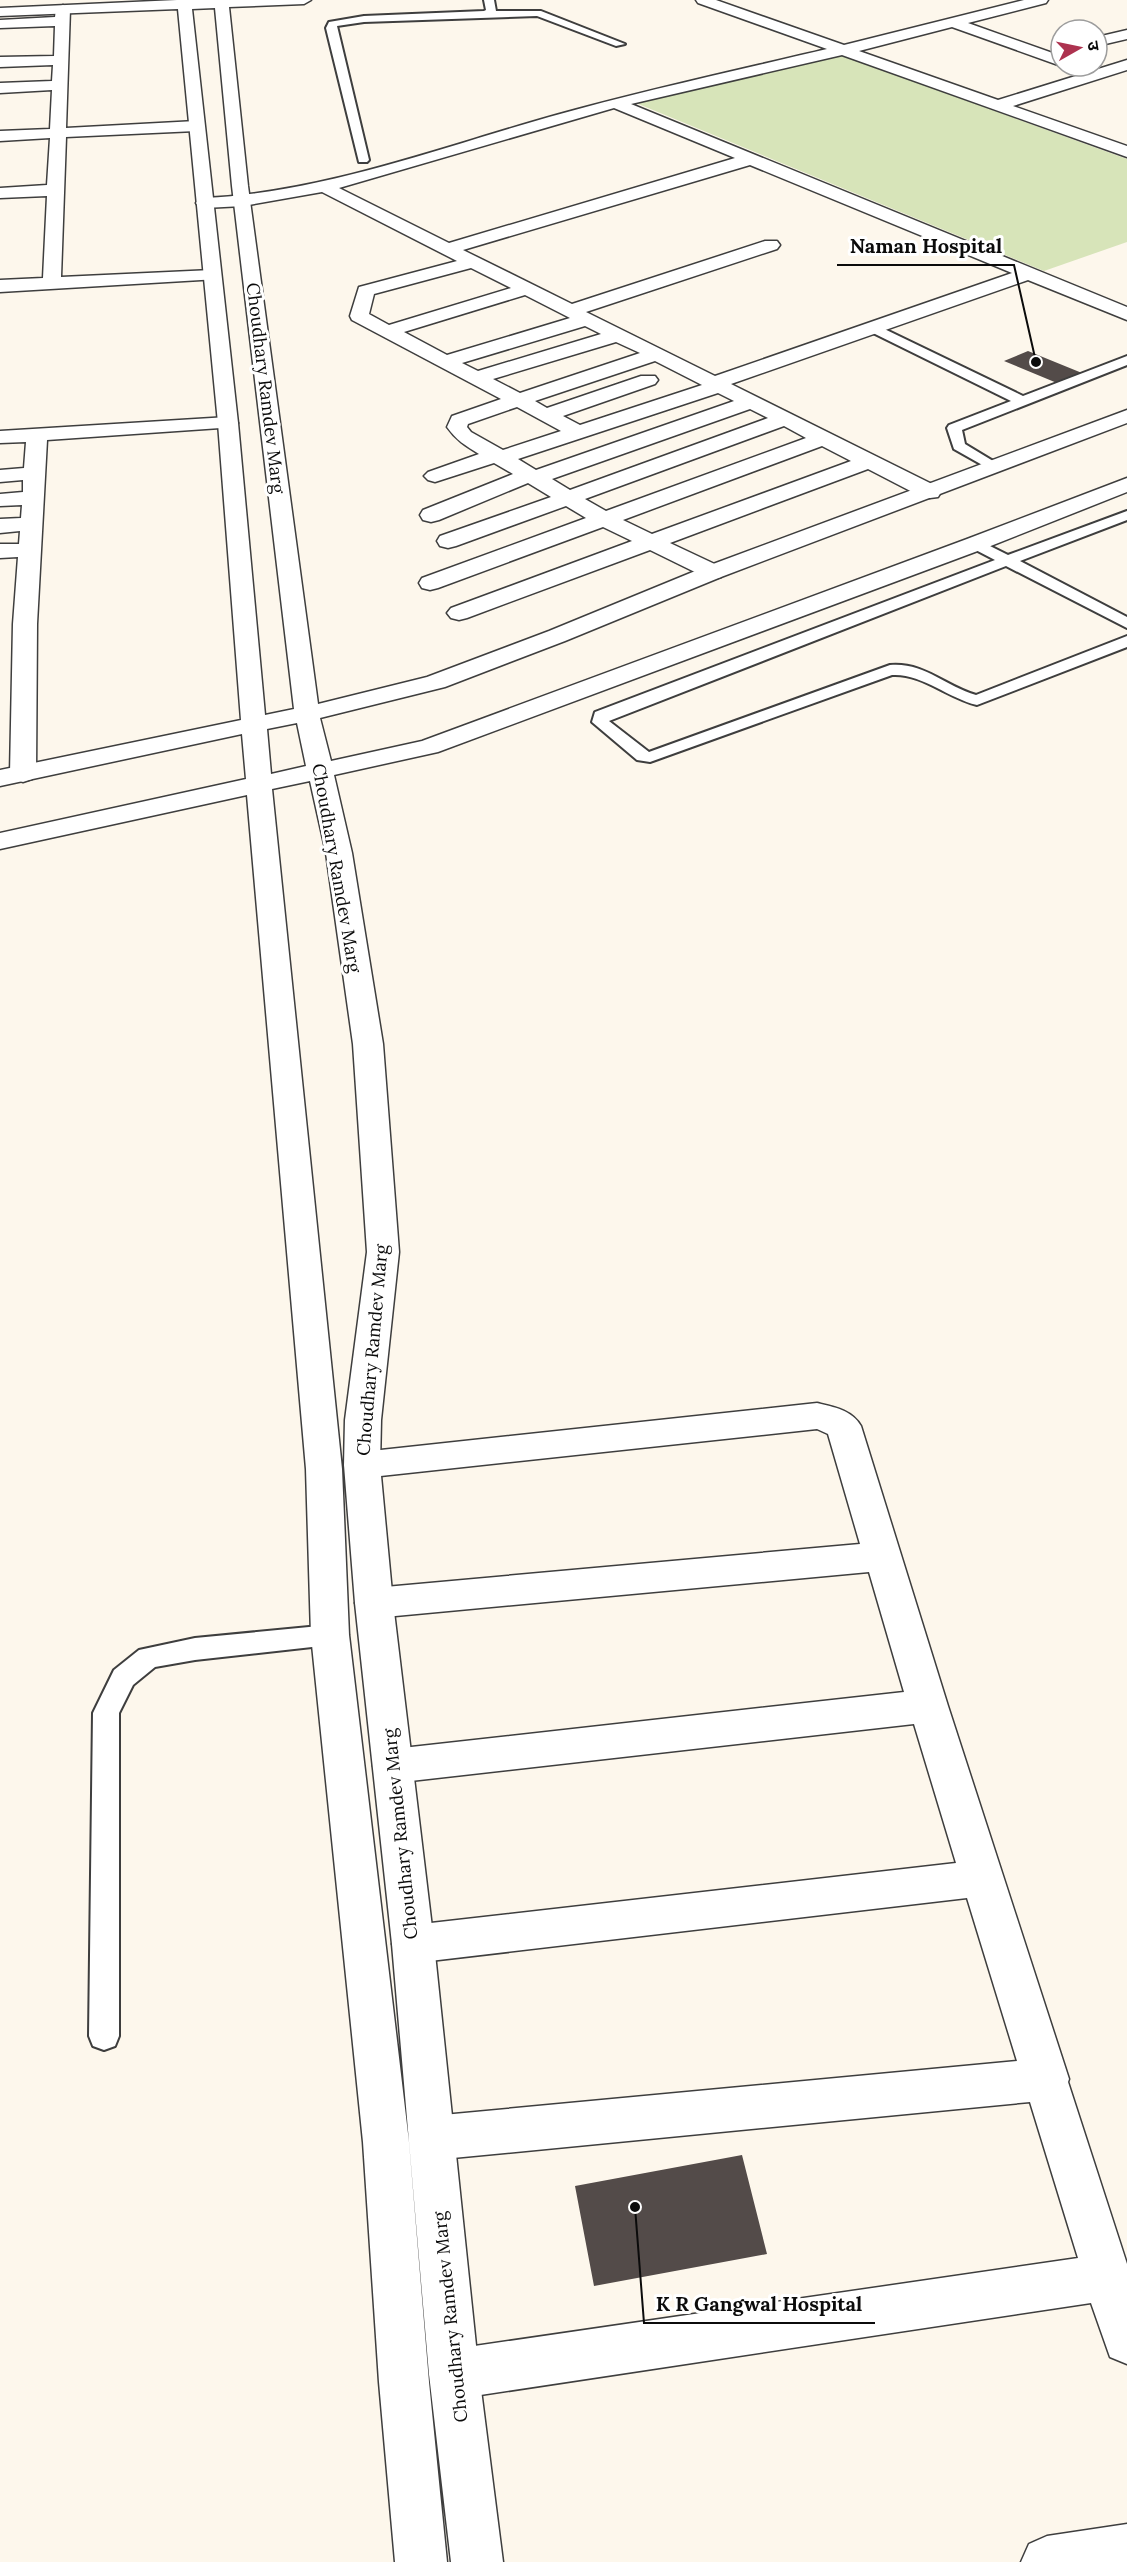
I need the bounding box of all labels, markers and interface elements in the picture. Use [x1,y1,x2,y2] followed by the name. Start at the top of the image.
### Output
[1049,18,1109,78] north arrow
[1083,39,1105,52] text: उ
[837,227,1014,265] callout: Naman Hospital
[850,233,1002,258] text: Naman Hospital
[242,281,290,496] street label: Choudhary Ramdev Marg
[307,762,367,976] street label: Choudhary Ramdev Marg
[351,1242,393,1457] street label: Choudhary Ramdev Marg
[377,1726,423,1941] street label: Choudhary Ramdev Marg
[427,2209,473,2424] street label: Choudhary Ramdev Marg
[644,2285,875,2323] callout: K R Gangwal Hospital
[656,2291,862,2316] text: K R Gangwal Hospital

